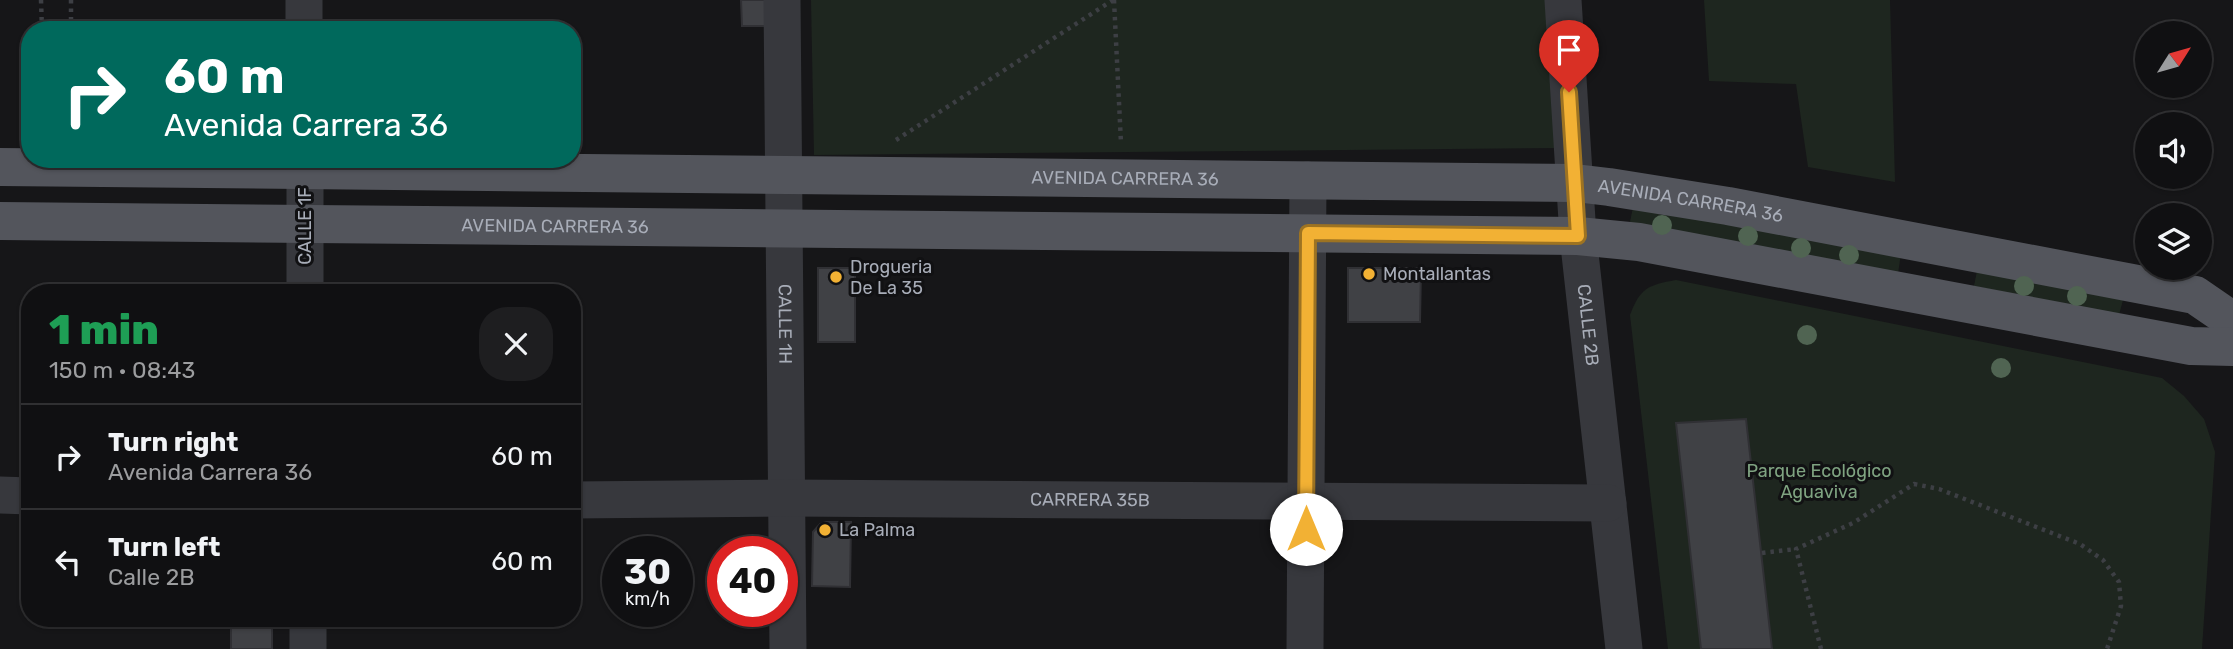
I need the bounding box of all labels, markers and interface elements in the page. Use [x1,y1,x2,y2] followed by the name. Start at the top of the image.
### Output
[1539,20,1599,92] pin
[2135,21,2212,98] north arrow
[2135,21,2212,280] map controls
[1550,31,1588,69] icon: arrive
[164,47,285,105] text: 60 m
[49,49,140,140] icon: right
[164,106,448,144] text: Avenida Carrera 36
[2135,112,2212,189] button: sound
[1031,166,1219,190] street label: AVENIDA CARRERA 36
[1597,175,1785,227] street label: AVENIDA CARRERA 36
[294,187,316,265] street label: CALLE 1F
[2135,203,2212,280] button: layers
[461,214,649,238] street label: AVENIDA CARRERA 36
[850,256,932,299] place label: Drogueria De La 35
[1383,263,1491,285] place label: Montallantas
[1361,266,1377,282] marker: Montallantas
[828,269,844,285] marker: Drogueria De La 35
[1572,283,1603,367] street label: CALLE 2B
[774,284,796,364] street label: CALLE 1H
[49,305,159,355] text: 1 min
[479,307,553,381] button: close
[49,356,195,384] text: 150 m · 08:43
[108,427,238,458] text: Turn right
[49,438,87,476] icon: right
[491,441,553,472] text: 60 m
[108,458,312,486] text: Avenida Carrera 36
[1746,460,1892,503] park label: Parque Ecológico Aguaviva
[1030,488,1150,511] street label: CARRERA 35B
[1269,492,1343,566] position arrow
[839,519,915,541] place label: La Palma
[817,522,833,538] marker: La Palma
[108,532,220,563] text: Turn left
[707,536,798,627] speed limit sign: 40
[49,543,87,581] icon: left
[491,546,553,577] text: 60 m
[624,551,671,593] text: 30
[108,563,195,591] text: Calle 2B
[625,588,670,610] text: km/h

